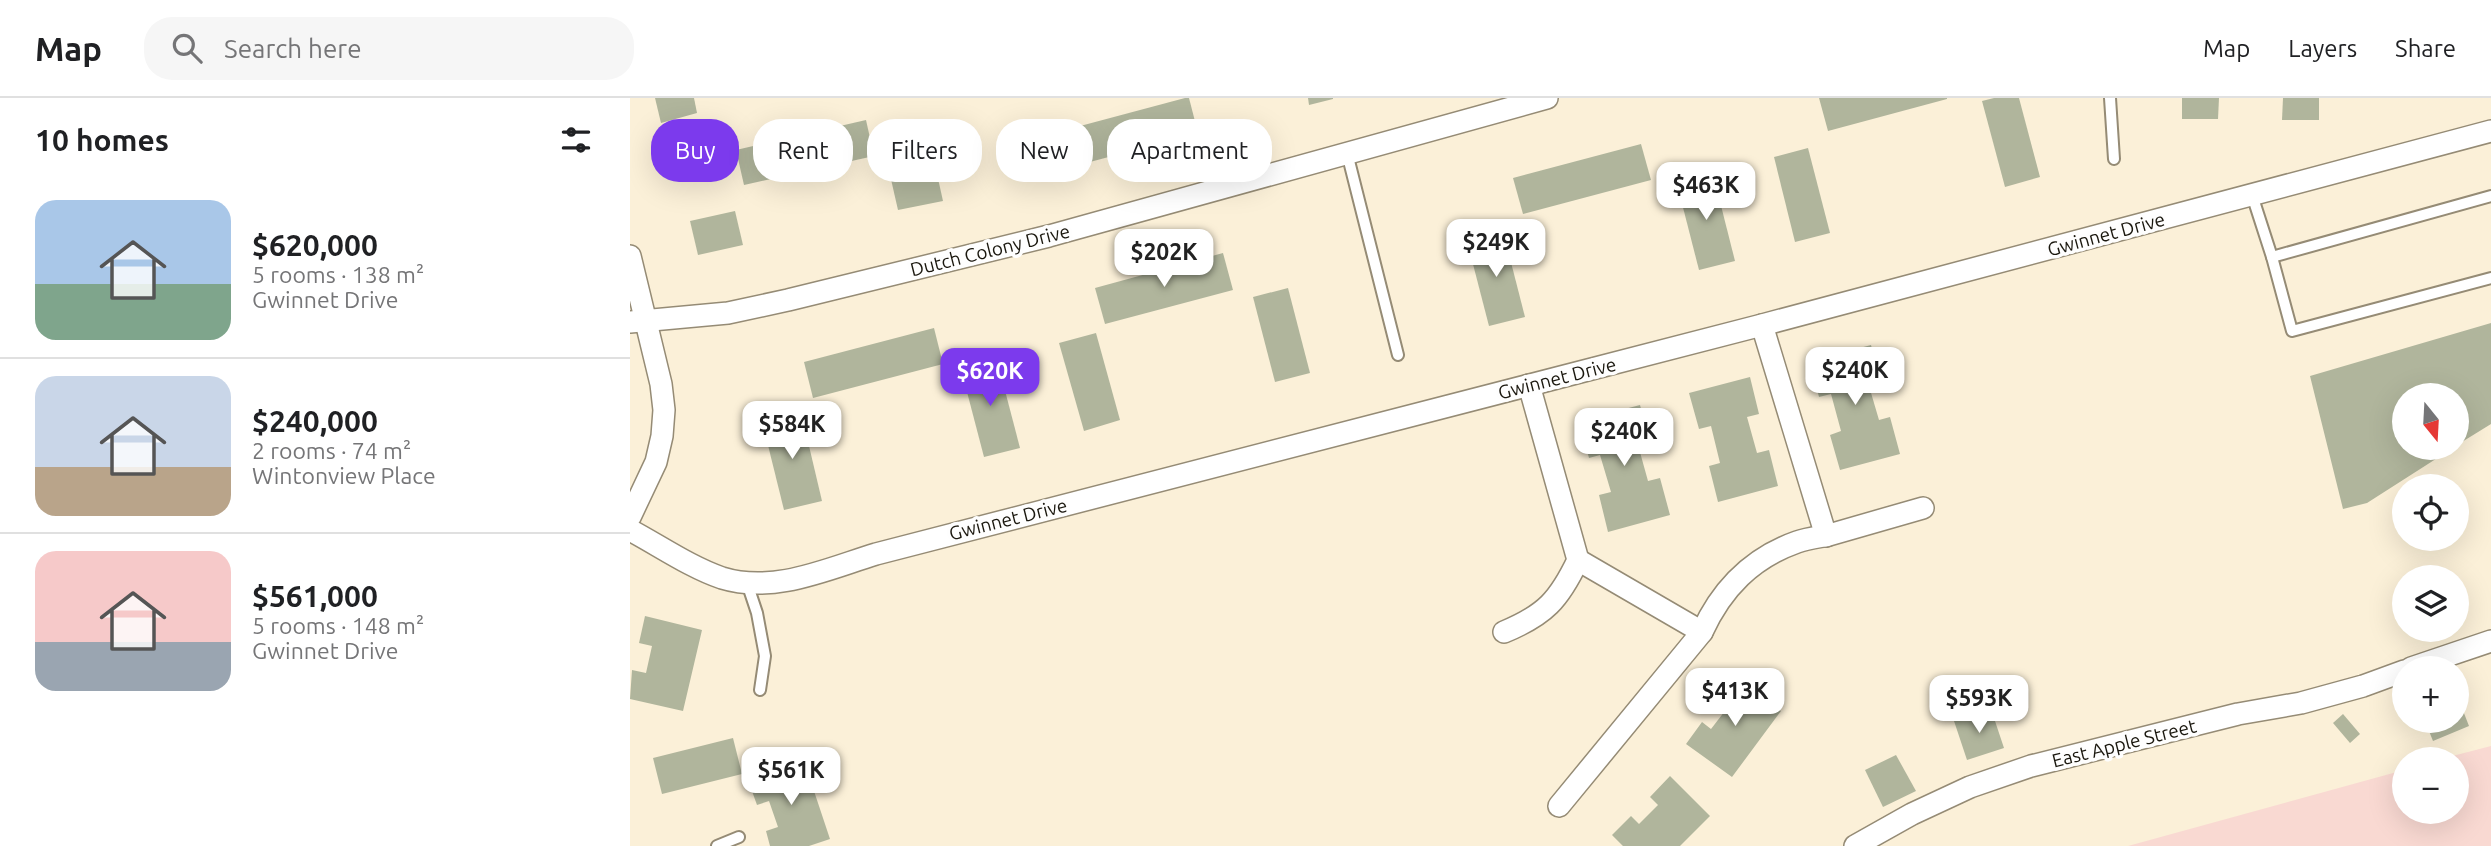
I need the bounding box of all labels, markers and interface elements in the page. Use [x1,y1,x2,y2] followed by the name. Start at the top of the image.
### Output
[144,17,634,80] search box
[168,29,206,67] icon: search
[35,30,102,67] text: Map
[224,34,362,63] text: Search here
[2203,35,2250,62] text: Map
[2288,35,2357,62] text: Layers
[2395,35,2456,62] text: Share
[651,119,739,182] chip: Buy
[753,119,853,182] chip: Rent
[867,119,982,182] chip: Filters
[996,119,1093,182] chip: New
[1107,119,1272,182] chip: Apartment
[557,121,595,159] icon: filters
[35,123,169,157] text: 10 homes
[1657,162,1755,222] pin: $463K
[1672,172,1740,197] text: $463K
[2045,208,2167,260] street label: Gwinnet Drive
[908,220,1072,280] street label: Dutch Colony Drive
[1447,220,1545,279] pin: $249K
[91,228,175,312] icon: home
[252,228,378,262] text: $620,000
[1462,229,1530,254] text: $249K
[1115,230,1213,289] pin: $202K
[1130,239,1198,264] text: $202K
[252,262,424,287] text: 5 rooms · 138 m²
[252,287,398,312] text: Gwinnet Drive
[941,348,1039,408] pin: $620K
[1806,348,1904,407] pin: $240K
[1496,353,1618,403] street label: Gwinnet Drive
[1821,357,1889,382] text: $240K
[956,358,1024,383] text: $620K
[2392,383,2469,460] north arrow
[2392,383,2469,824] map controls
[743,402,841,461] pin: $584K
[91,404,175,488] icon: home
[252,404,378,438] text: $240,000
[1575,408,1673,468] pin: $240K
[758,411,826,436] text: $584K
[1590,418,1658,443] text: $240K
[252,438,411,463] text: 2 rooms · 74 m²
[252,463,436,488] text: Wintonview Place
[2392,474,2469,551] button: locate
[947,494,1069,544] street label: Gwinnet Drive
[2392,565,2469,642] button: layers
[91,579,175,663] icon: home
[252,579,378,613] text: $561,000
[252,613,424,638] text: 5 rooms · 148 m²
[252,638,398,663] text: Gwinnet Drive
[2392,656,2469,733] button: +
[1686,668,1784,728] pin: $413K
[1930,676,2028,735] pin: $593K
[1701,678,1769,703] text: $413K
[1945,685,2013,710] text: $593K
[2050,714,2199,772] street label: East Apple Street
[2392,747,2469,824] button: −
[742,748,840,807] pin: $561K
[757,757,825,782] text: $561K

